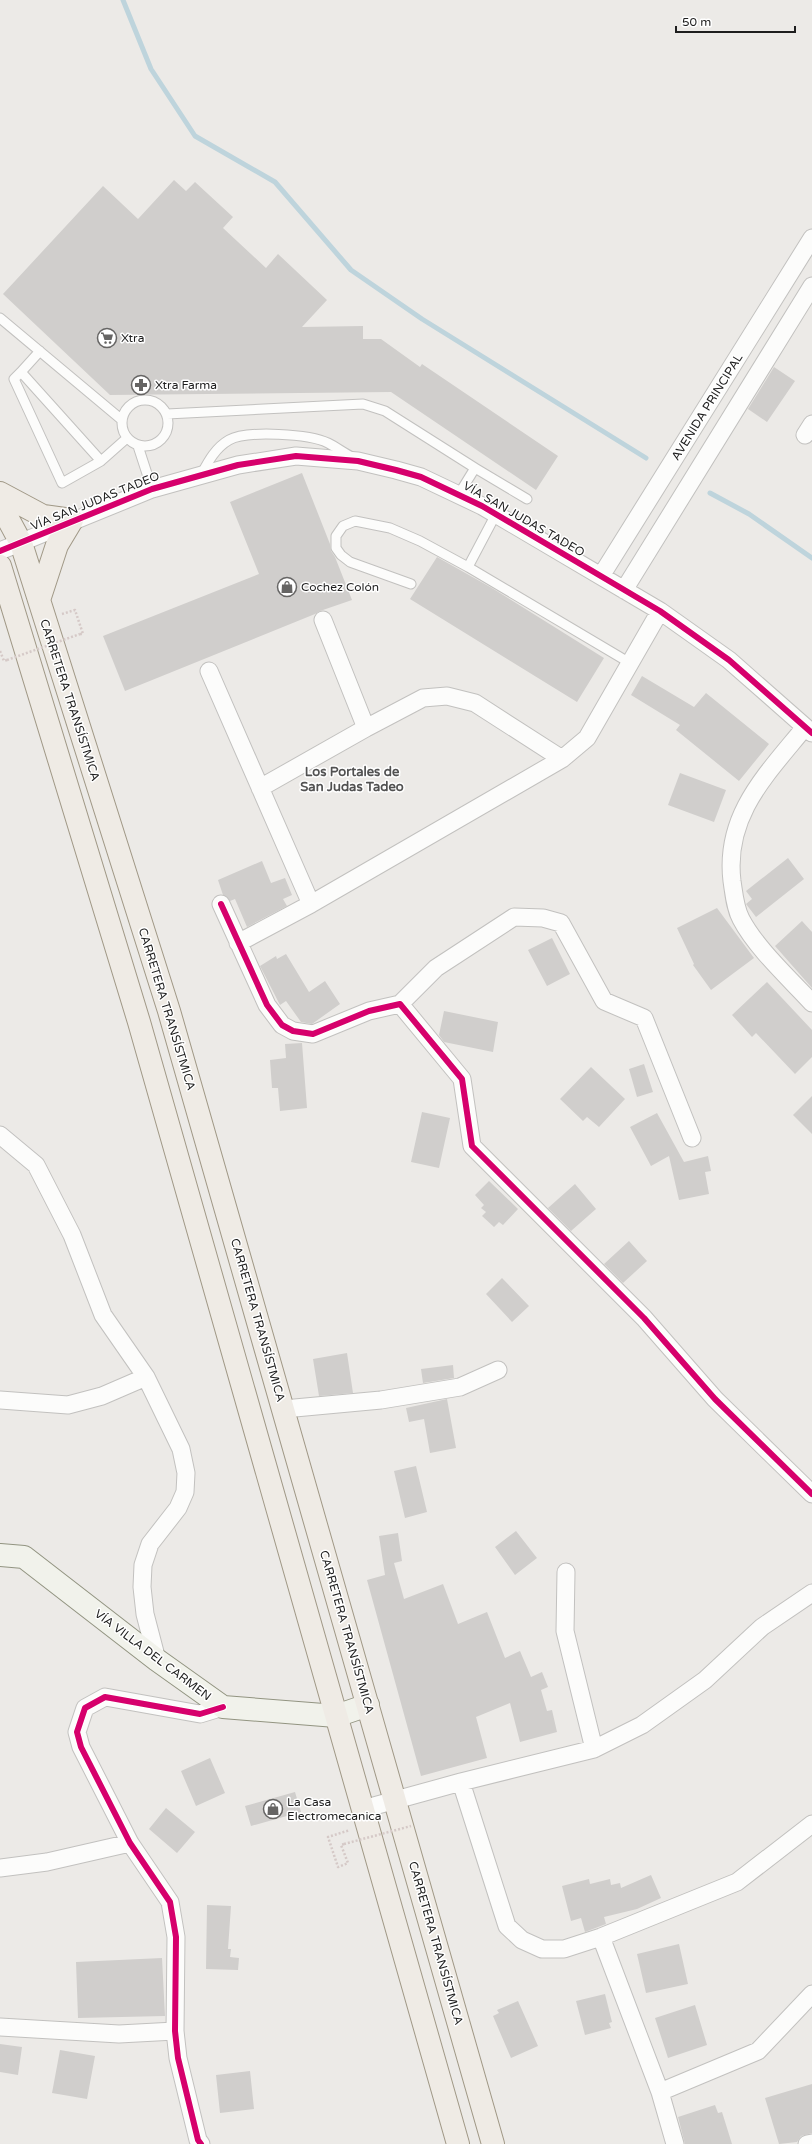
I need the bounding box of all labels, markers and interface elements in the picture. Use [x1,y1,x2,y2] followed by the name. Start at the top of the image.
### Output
[676,8,795,34] scale bar
[682,15,711,29] text: 50 m
[96,327,118,349] supermarket icon: Xtra
[121,331,144,345] place label: Xtra
[668,351,746,463] street label: AVENIDA PRINCIPAL
[130,374,152,396] pharmacy icon: Xtra Farma
[155,378,217,392] place label: Xtra Farma
[29,469,162,533] street label: VÍA SAN JUDAS TADEO
[461,479,587,560] street label: VÍA SAN JUDAS TADEO
[276,576,298,598] shop icon: Cochez Colón
[301,580,379,594] place label: Cochez Colón
[37,617,103,783] street label: CARRETERA TRANSÍSTMICA
[300,764,404,795] district label: Los Portales de San Judas Tadeo
[136,926,198,1092] street label: CARRETERA TRANSÍSTMICA
[228,1237,288,1403] street label: CARRETERA TRANSÍSTMICA
[317,1549,377,1715] street label: CARRETERA TRANSÍSTMICA
[92,1606,214,1704] street label: VÍA VILLA DEL CARMEN
[287,1795,382,1823] place label: La Casa Electromecanica
[262,1798,284,1820] shop icon: La Casa Electromecanica
[406,1860,466,2026] street label: CARRETERA TRANSÍSTMICA

